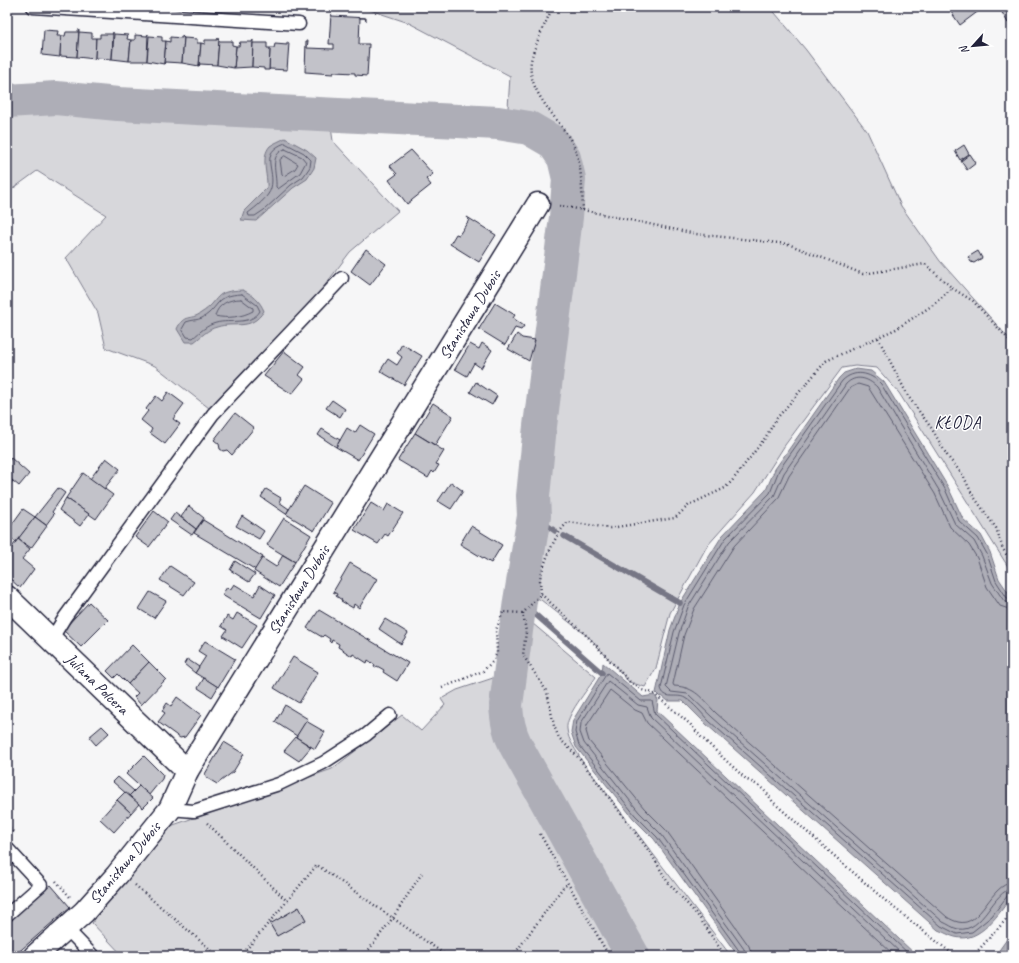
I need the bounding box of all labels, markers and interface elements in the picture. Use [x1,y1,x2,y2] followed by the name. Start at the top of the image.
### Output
[953,26,993,66] north arrow
[955,42,972,57] text: N
[435,265,506,363] street label: Stanisława Dubois
[934,412,982,433] district label: KŁODA
[264,540,335,638] street label: Stanisława Dubois
[61,648,133,720] street label: Juliana Polcera
[85,817,166,908] street label: Stanisława Dubois

